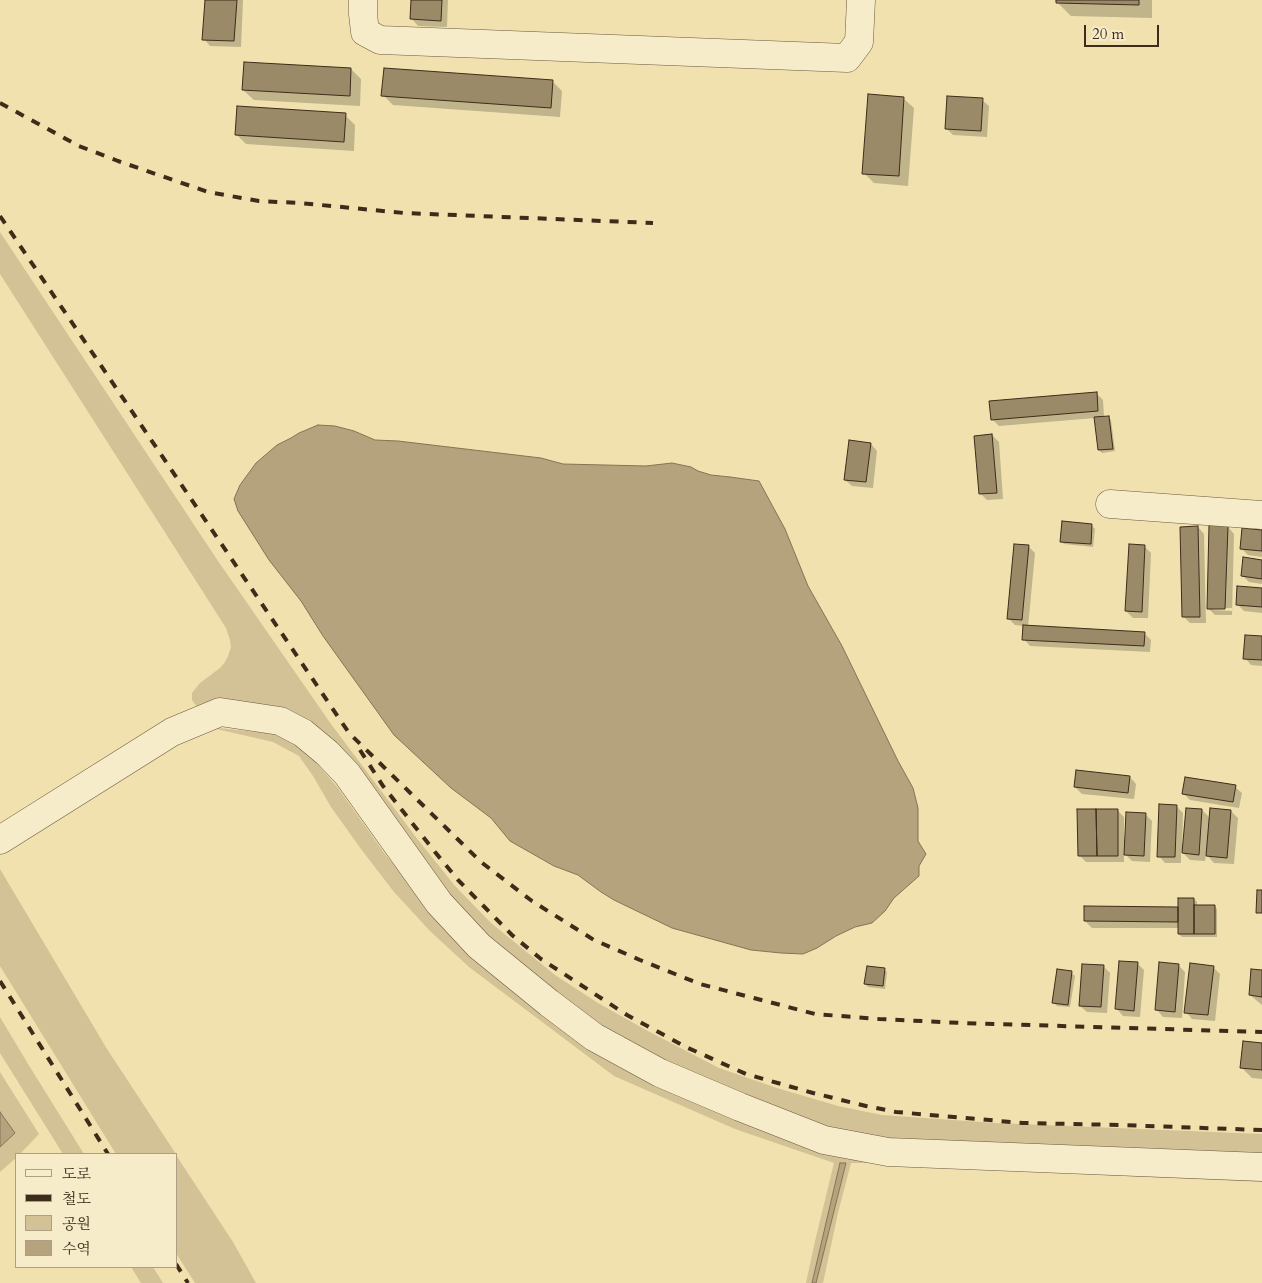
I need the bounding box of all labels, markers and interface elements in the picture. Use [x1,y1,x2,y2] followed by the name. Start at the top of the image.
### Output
[1087,15,1162,47] scale bar
[1092,24,1124,44] text: 20 m
[15,1153,178,1268] legend
[62,1164,91,1184] text: 도로
[62,1189,91,1209] text: 철도
[62,1214,91,1234] text: 공원
[62,1239,91,1259] text: 수역

